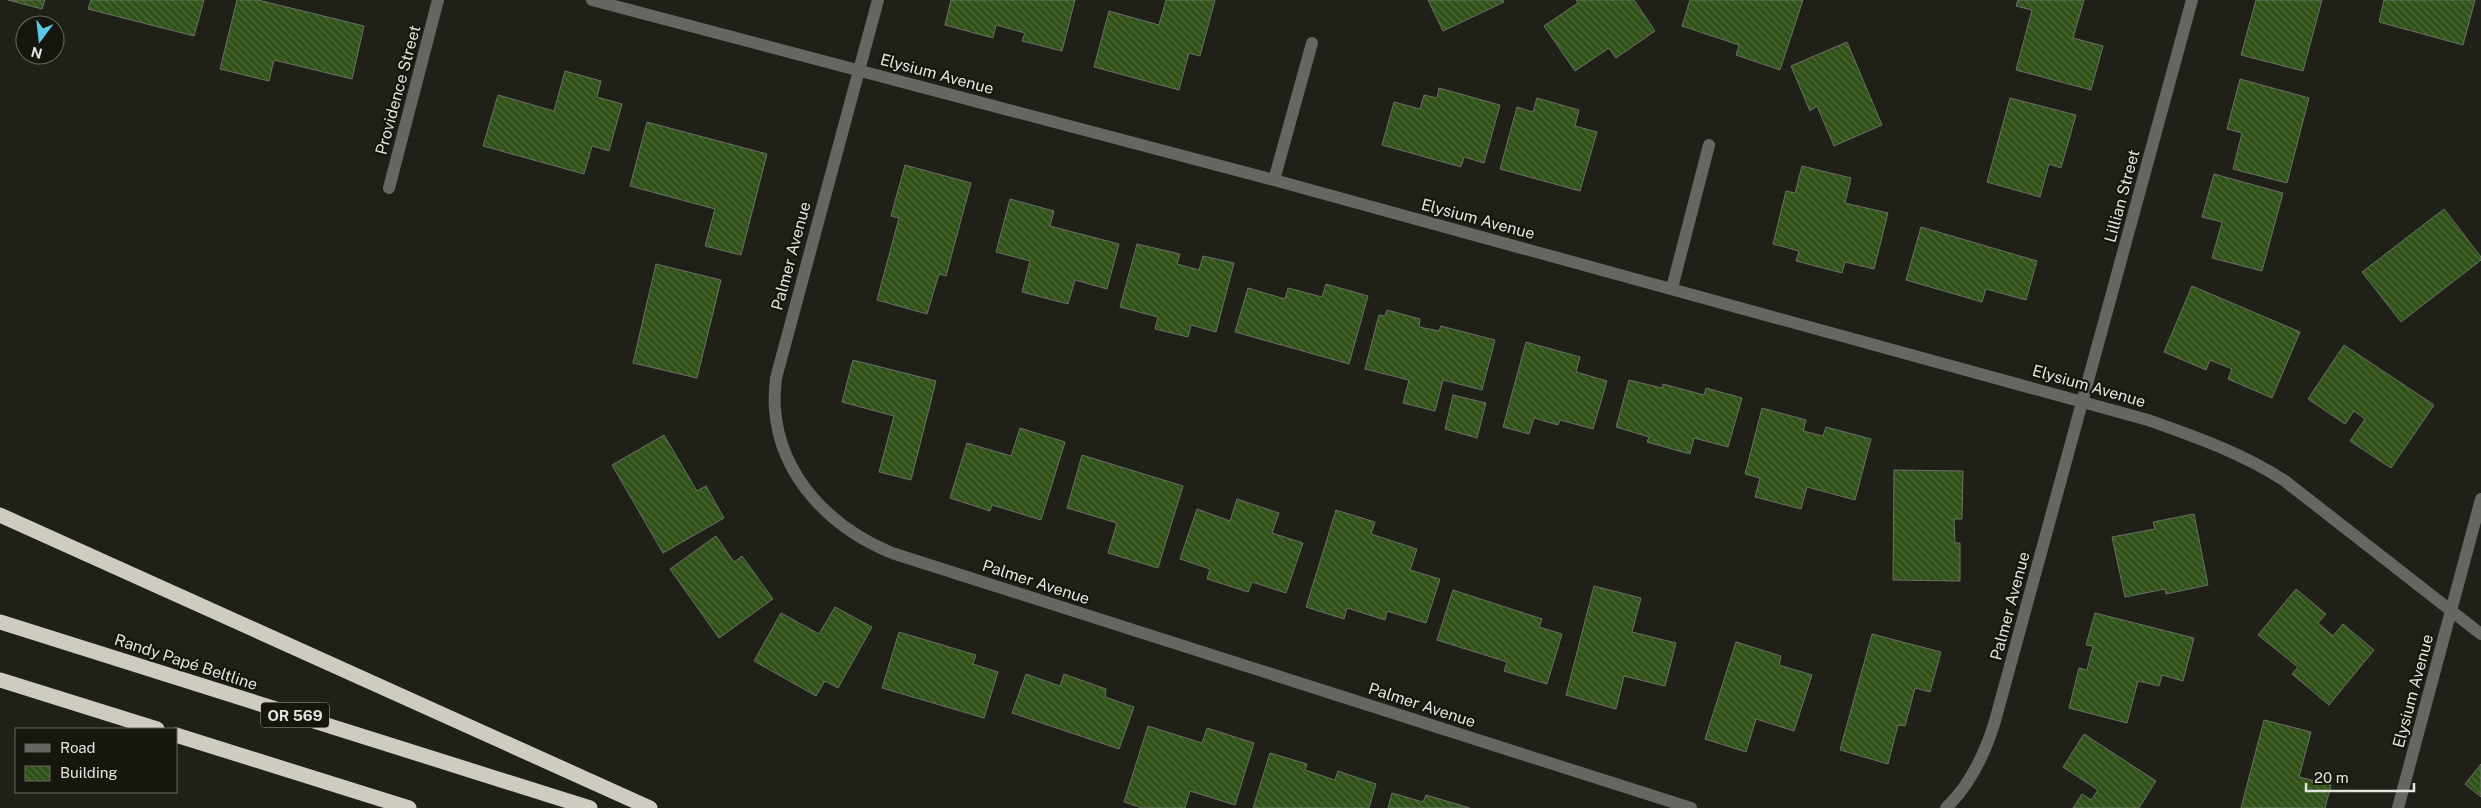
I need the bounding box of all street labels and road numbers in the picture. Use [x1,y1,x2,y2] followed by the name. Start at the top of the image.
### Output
[372,23,424,157] street label: Providence Street
[878,50,996,98] street label: Elysium Avenue
[2100,147,2144,245] street label: Lillian Street
[1419,195,1537,243] street label: Elysium Avenue
[767,200,815,312] street label: Palmer Avenue
[2030,361,2148,411] street label: Elysium Avenue
[1986,550,2034,662] street label: Palmer Avenue
[980,556,1092,608] street label: Palmer Avenue
[112,630,260,694] street label: Randy Papé Beltline
[2389,632,2437,750] street label: Elysium Avenue
[1366,679,1478,731] street label: Palmer Avenue
[261,702,329,728] road number: OR 569

